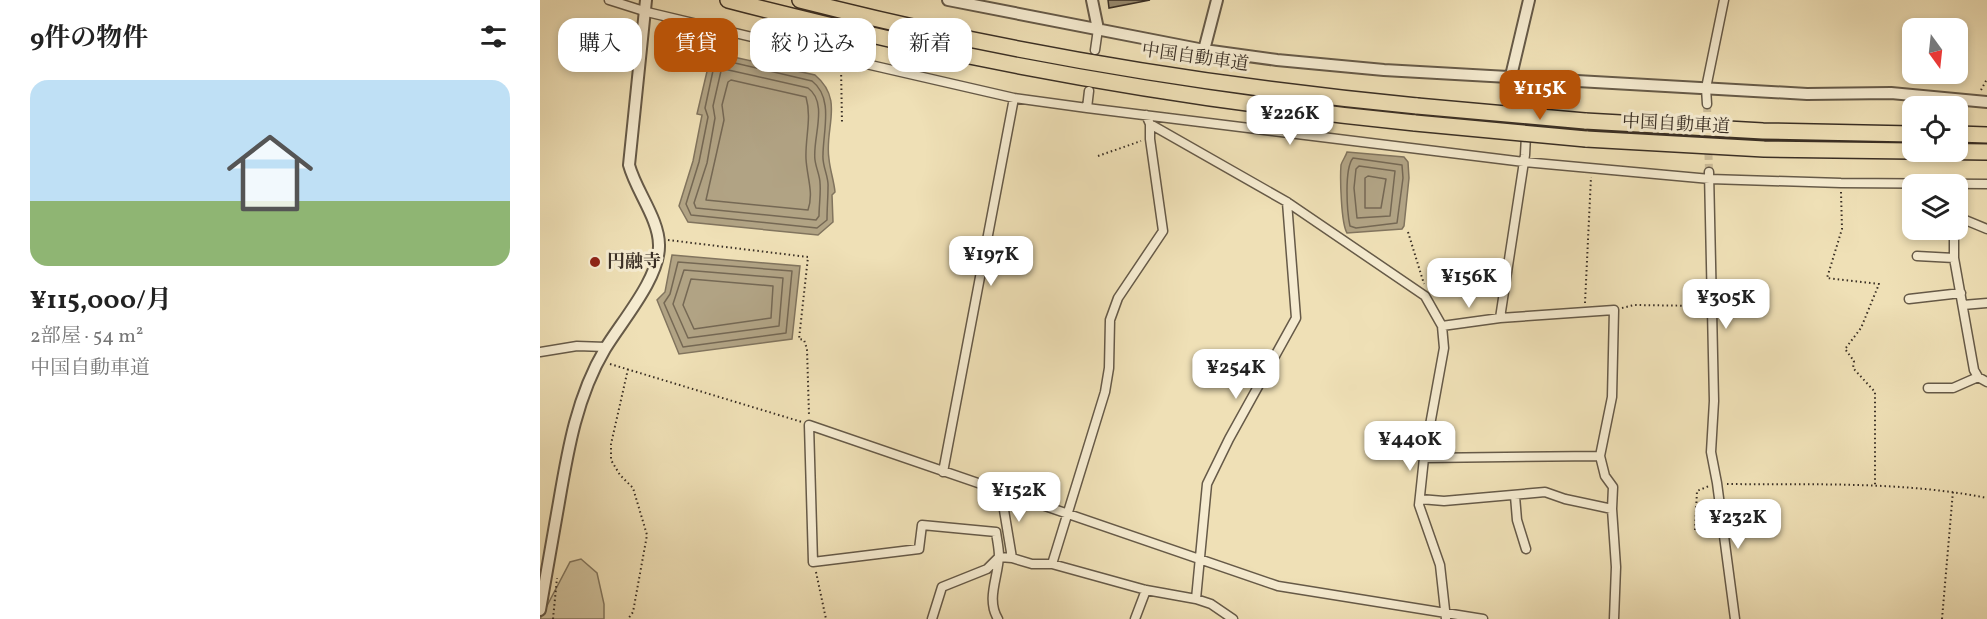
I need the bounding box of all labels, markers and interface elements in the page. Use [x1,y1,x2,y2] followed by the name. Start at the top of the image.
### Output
[558,18,642,72] chip: 購入
[654,18,738,72] chip: 賃貸
[750,18,876,72] chip: 絞り込み
[888,18,972,72] chip: 新着
[1902,18,1968,84] north arrow
[1902,18,1968,240] map controls
[477,20,510,53] icon: filters
[30,21,148,57] text: 9件の物件
[1140,38,1250,78] street label: 中国自動車道
[1498,70,1582,121] pin: ¥115K
[1514,75,1566,103] text: ¥115K
[1248,95,1332,146] pin: ¥226K
[1902,96,1968,162] button: locate
[1261,100,1319,128] text: ¥226K
[1621,110,1731,140] street label: 中国自動車道
[216,119,324,227] icon: home
[1902,174,1968,240] button: layers
[949,236,1033,287] pin: ¥197K
[963,241,1019,269] text: ¥197K
[607,250,661,275] place label: 円融寺
[588,255,602,269] marker: 円融寺
[1427,258,1511,309] pin: ¥156K
[1441,263,1497,291] text: ¥156K
[1684,279,1768,330] pin: ¥305K
[30,283,172,319] text: ¥115,000/月
[1697,284,1755,312] text: ¥305K
[30,323,143,351] text: 2部屋 · 54 m²
[1194,349,1278,400] pin: ¥254K
[1206,354,1266,382] text: ¥254K
[30,355,150,383] text: 中国自動車道
[1368,421,1452,472] pin: ¥440K
[1378,426,1442,454] text: ¥440K
[977,472,1061,523] pin: ¥152K
[991,477,1047,505] text: ¥152K
[1696,499,1780,550] pin: ¥232K
[1709,504,1767,532] text: ¥232K

